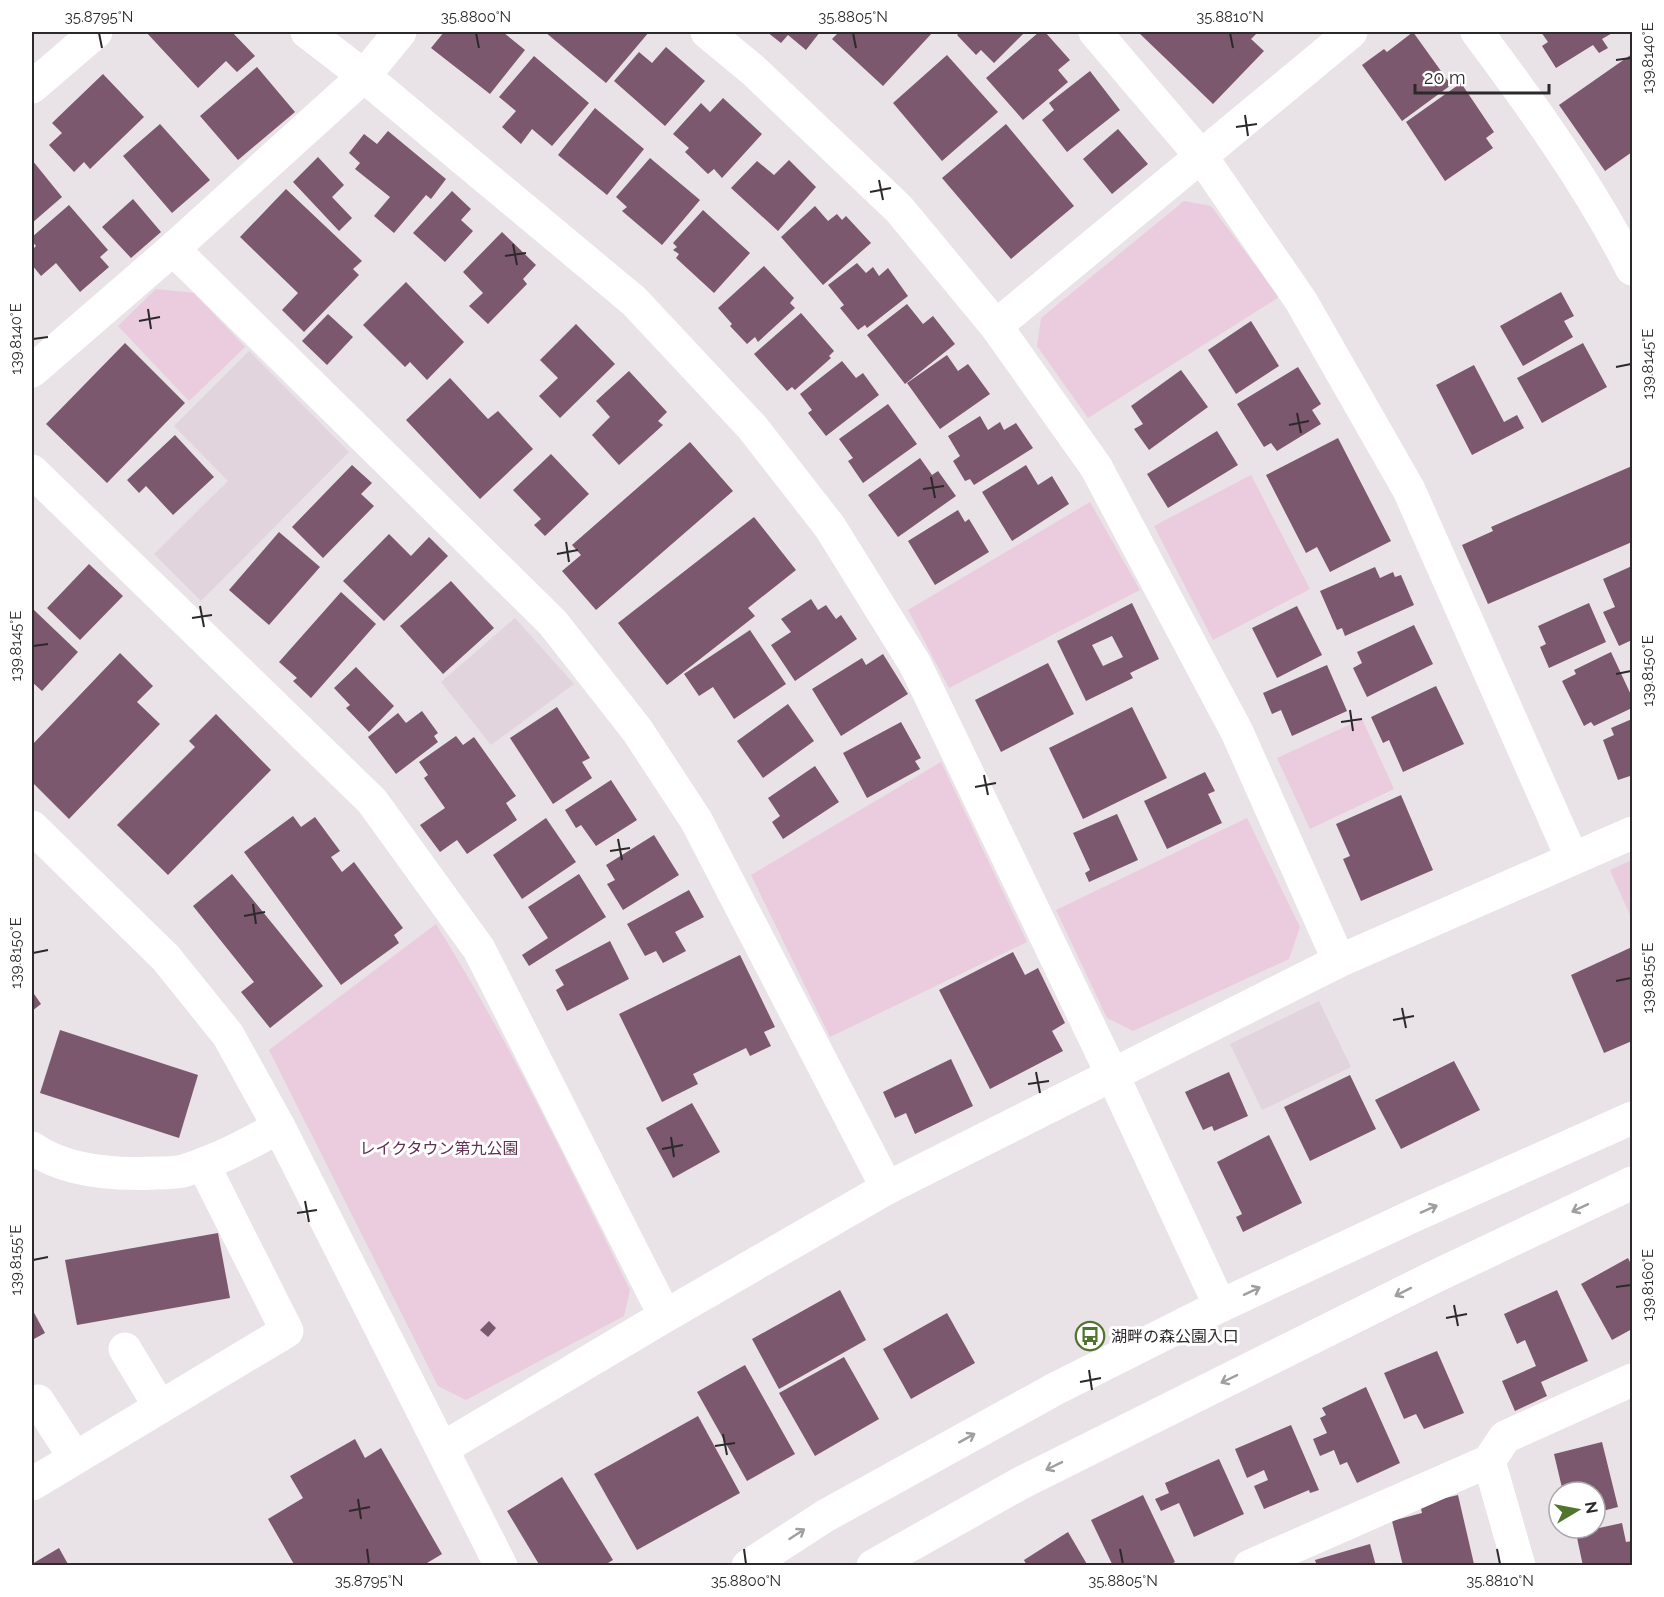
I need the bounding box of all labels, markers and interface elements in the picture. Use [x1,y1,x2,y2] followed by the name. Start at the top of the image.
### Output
[65,8,133,26] text: 35.8795°N
[441,8,511,26] text: 35.8800°N
[818,8,888,26] text: 35.8805°N
[1196,8,1264,26] text: 35.8810°N
[1639,22,1657,94] text: 139.8140°E
[1415,57,1548,95] scale bar
[1424,67,1466,88] text: 20 m
[7,303,25,375] text: 139.8140°E
[1639,329,1657,399] text: 139.8145°E
[7,611,25,681] text: 139.8145°E
[1639,635,1657,707] text: 139.8150°E
[7,917,25,989] text: 139.8150°E
[1639,943,1657,1013] text: 139.8155°E
[359,1139,519,1158] park label: レイクタウン第九公園
[1419,1203,1437,1214] one-way arrow
[1571,1203,1589,1215] one-way arrow
[7,1225,25,1295] text: 139.8155°E
[1639,1249,1657,1321] text: 139.8160°E
[1243,1284,1261,1295] one-way arrow
[1395,1287,1413,1298] one-way arrow
[1074,1320,1106,1352] bus stop icon: 湖畔の森公園入口
[1111,1327,1239,1346] place label: 湖畔の森公園入口
[1221,1373,1238,1385] one-way arrow
[958,1432,975,1444] one-way arrow
[1046,1461,1064,1472] one-way arrow
[1547,1480,1607,1540] north arrow
[1581,1500,1602,1515] text: N
[788,1528,805,1540] one-way arrow
[335,1572,403,1590] text: 35.8795°N
[711,1572,781,1590] text: 35.8800°N
[1088,1572,1158,1590] text: 35.8805°N
[1466,1572,1534,1590] text: 35.8810°N

